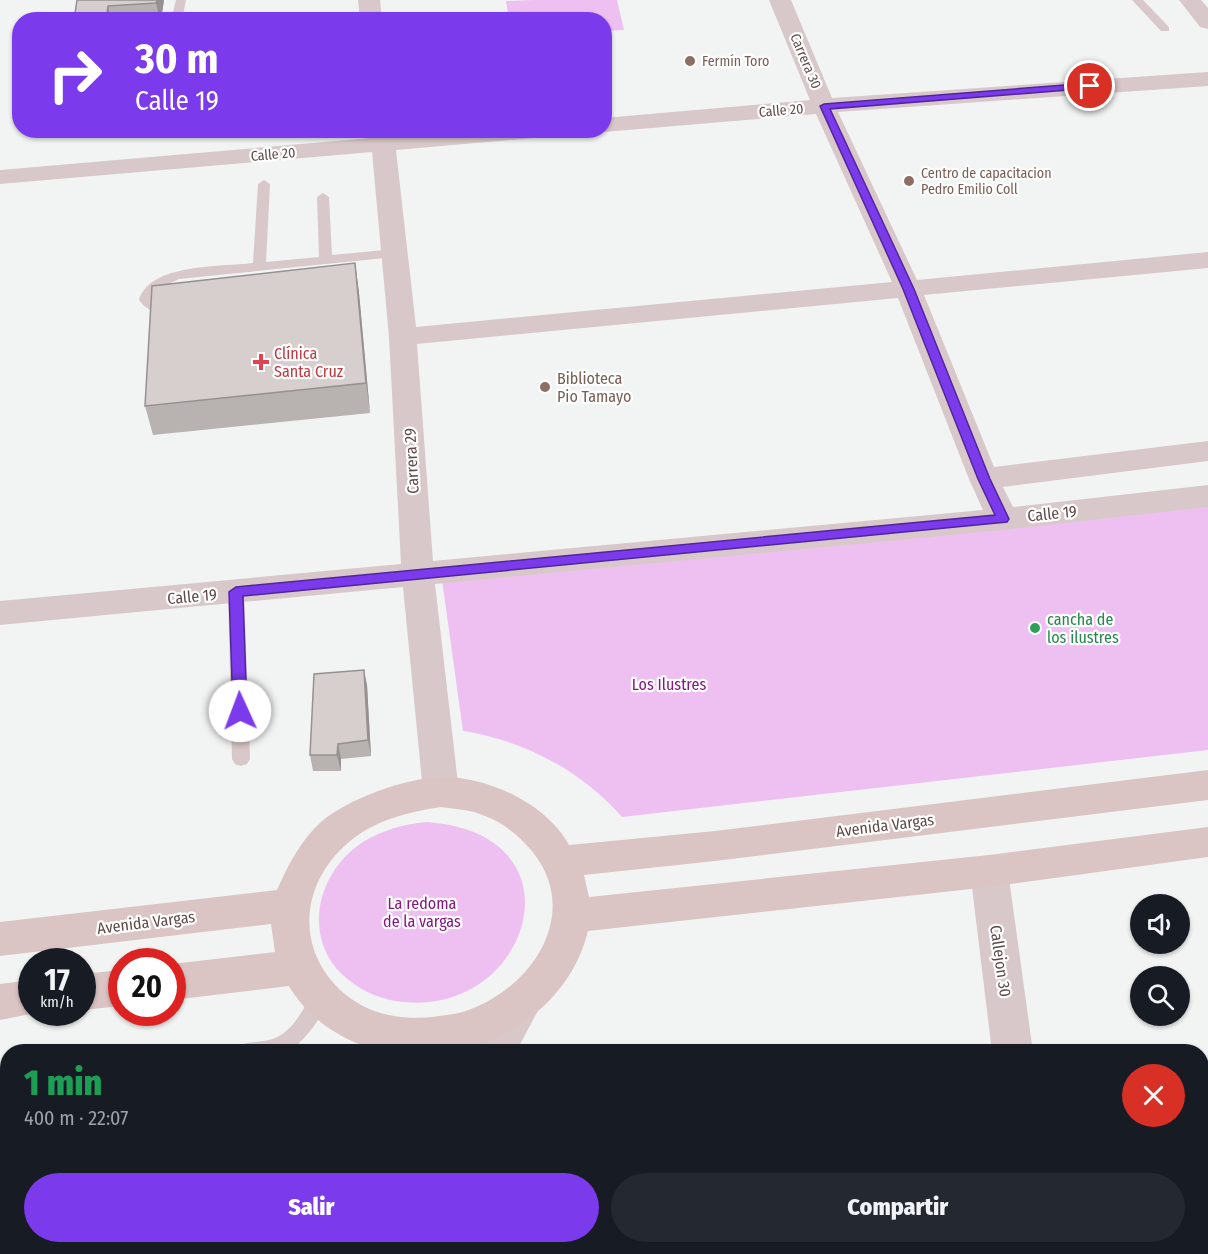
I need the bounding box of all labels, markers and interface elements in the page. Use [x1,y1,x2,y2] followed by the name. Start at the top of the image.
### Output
[786,31,825,91] street label: Carrera 30
[135,34,219,84] text: 30 m
[36,36,114,114] icon: right
[702,53,769,70] place label: Fermín Toro
[683,54,697,68] marker: Fermín Toro
[1064,60,1115,111] pin
[1073,69,1106,102] icon: arrive
[135,85,219,117] text: Calle 19
[758,100,804,121] street label: Calle 20
[250,144,296,165] street label: Calle 20
[921,165,1052,198] place label: Centro de capacitacion Pedro Emilio Coll
[902,174,916,188] marker: Centro de capacitacion Pedro Emilio Coll
[274,344,343,381] place label: Clínica Santa Cruz
[252,353,270,371] marker: Clínica Santa Cruz
[557,369,631,406] place label: Biblioteca Pio Tamayo
[538,380,552,394] marker: Biblioteca Pio Tamayo
[400,427,423,494] street label: Carrera 29
[1026,501,1078,526] street label: Calle 19
[166,585,218,608] street label: Calle 19
[1047,610,1119,647] place label: cancha de los ilustres
[1028,621,1042,635] marker: cancha de los ilustres
[632,675,706,694] park label: Los Ilustres
[208,679,272,743] position arrow
[835,810,935,841] street label: Avenida Vargas
[383,894,461,931] park label: La redoma de la vargas
[1130,894,1190,1026] map controls
[1130,894,1190,954] button: sound
[96,907,196,938] street label: Avenida Vargas
[986,924,1015,998] street label: Callejon 30
[108,948,186,1026] speed limit sign: 20
[44,962,70,998] text: 17
[1130,966,1190,1026] button: search
[40,993,74,1011] text: km/h
[24,1061,102,1105] text: 1 min
[1122,1064,1185,1127] button: close
[24,1106,128,1130] text: 400 m · 22:07
[24,1173,599,1242] button: Salir
[611,1173,1185,1242] button: Compartir

